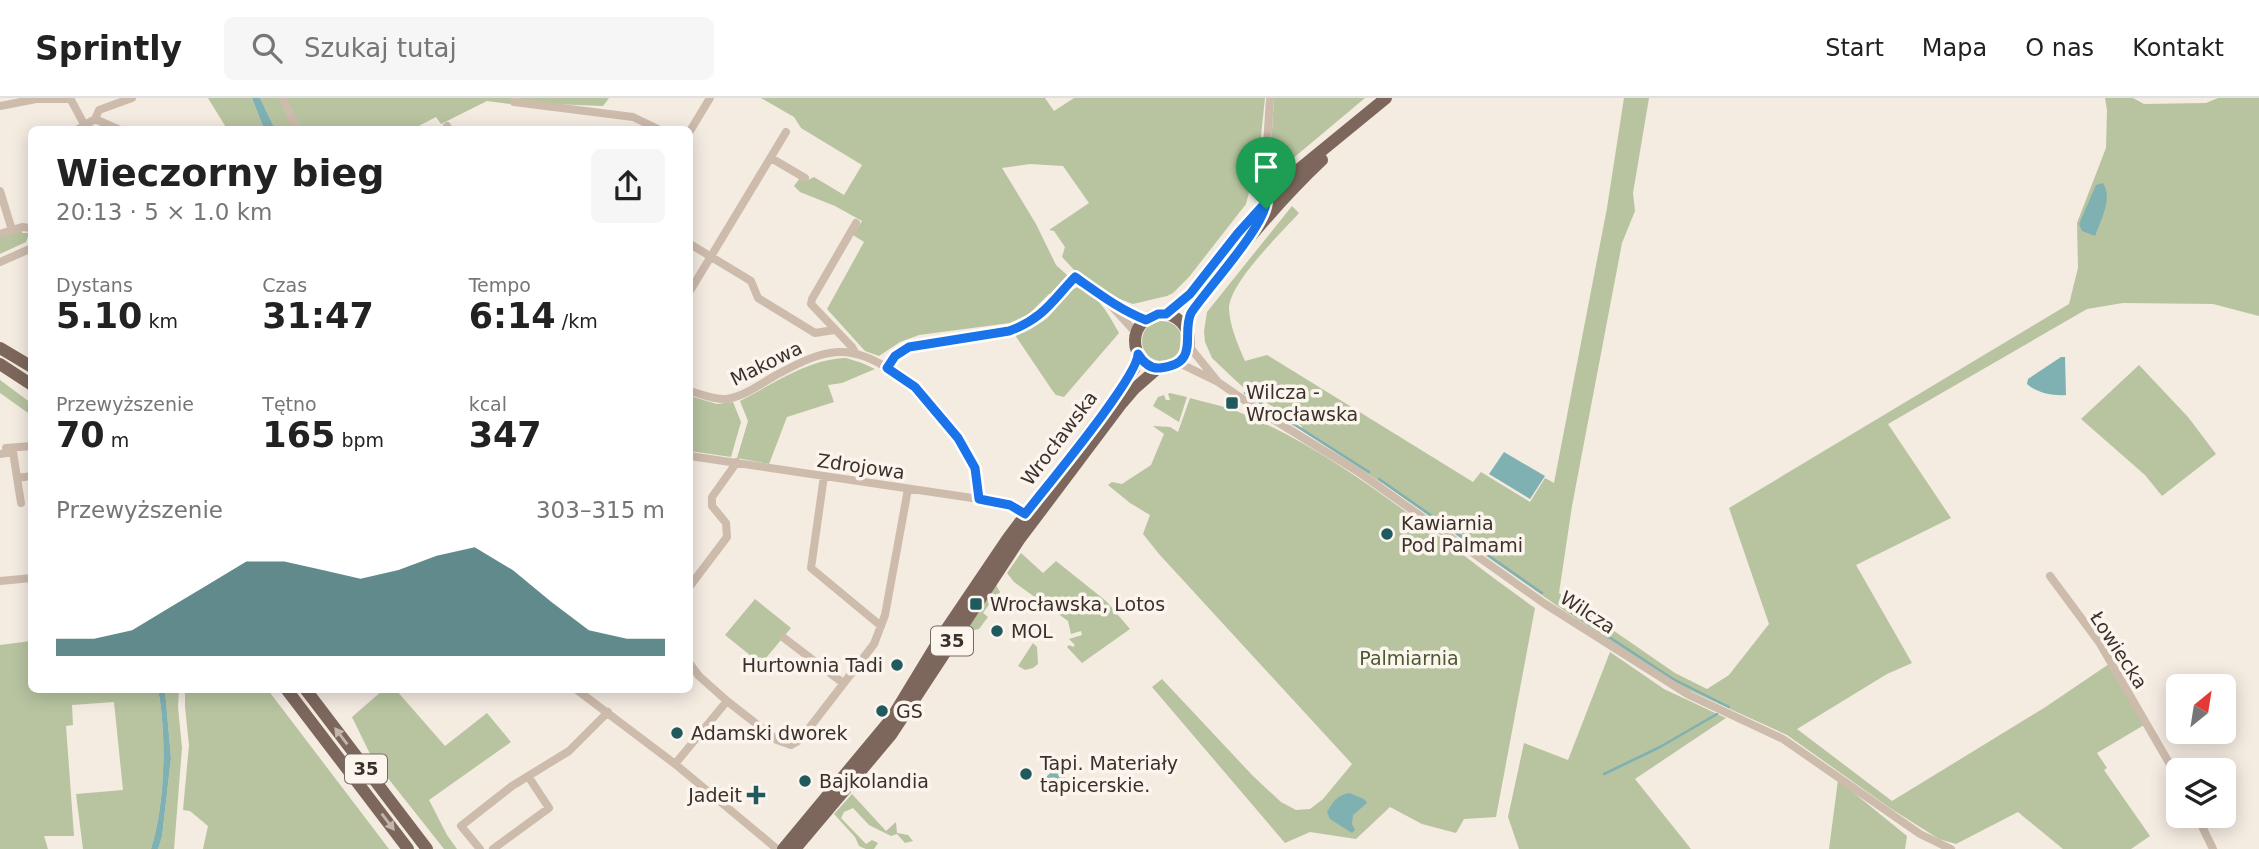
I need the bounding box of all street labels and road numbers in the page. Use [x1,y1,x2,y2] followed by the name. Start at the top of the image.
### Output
[726,336,806,390] street label: Makowa
[1016,387,1102,489] street label: Wrocławska
[816,449,906,483] street label: Zdrojowa
[1556,586,1620,638] street label: Wilcza
[2085,606,2152,693] street label: Łowiecka
[931,626,973,656] road number: 35
[345,754,387,784] road number: 35

